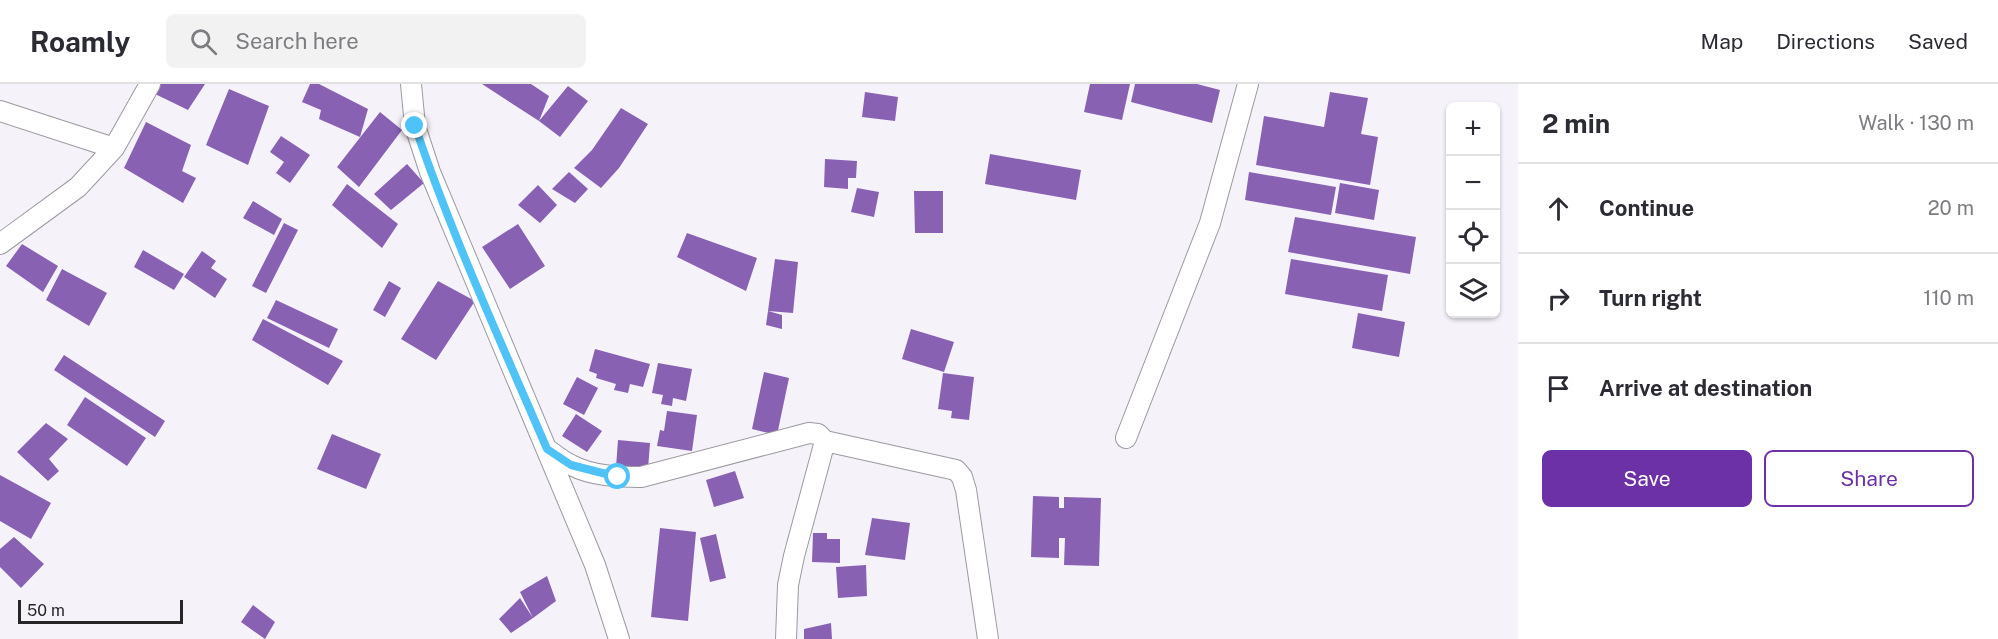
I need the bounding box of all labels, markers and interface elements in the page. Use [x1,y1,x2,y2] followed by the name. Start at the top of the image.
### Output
[166,14,586,68] search box
[30,25,130,58] text: Roamly
[187,25,220,58] icon: search
[235,28,359,54] text: Search here
[1701,29,1743,54] text: Map
[1776,29,1875,54] text: Directions
[1908,29,1968,54] text: Saved
[1446,102,1500,318] map controls
[1446,102,1500,156] button: +
[1542,108,1610,139] text: 2 min
[1858,111,1974,135] text: Walk · 130 m
[401,112,427,138] route end
[1446,156,1500,210] button: −
[1542,192,1575,225] icon: ahead
[1599,195,1694,221] text: Continue
[1928,196,1974,220] text: 20 m
[1446,210,1500,264] button: locate
[1446,264,1500,318] button: layers
[1542,282,1575,315] icon: right
[1599,285,1702,311] text: Turn right
[1923,286,1974,310] text: 110 m
[1542,372,1575,405] icon: arrive
[1599,375,1812,401] text: Arrive at destination
[1542,450,1752,507] button: Save
[1764,450,1974,507] button: Share
[604,463,630,489] route start
[18,597,183,624] scale bar
[27,601,65,620] text: 50 m

